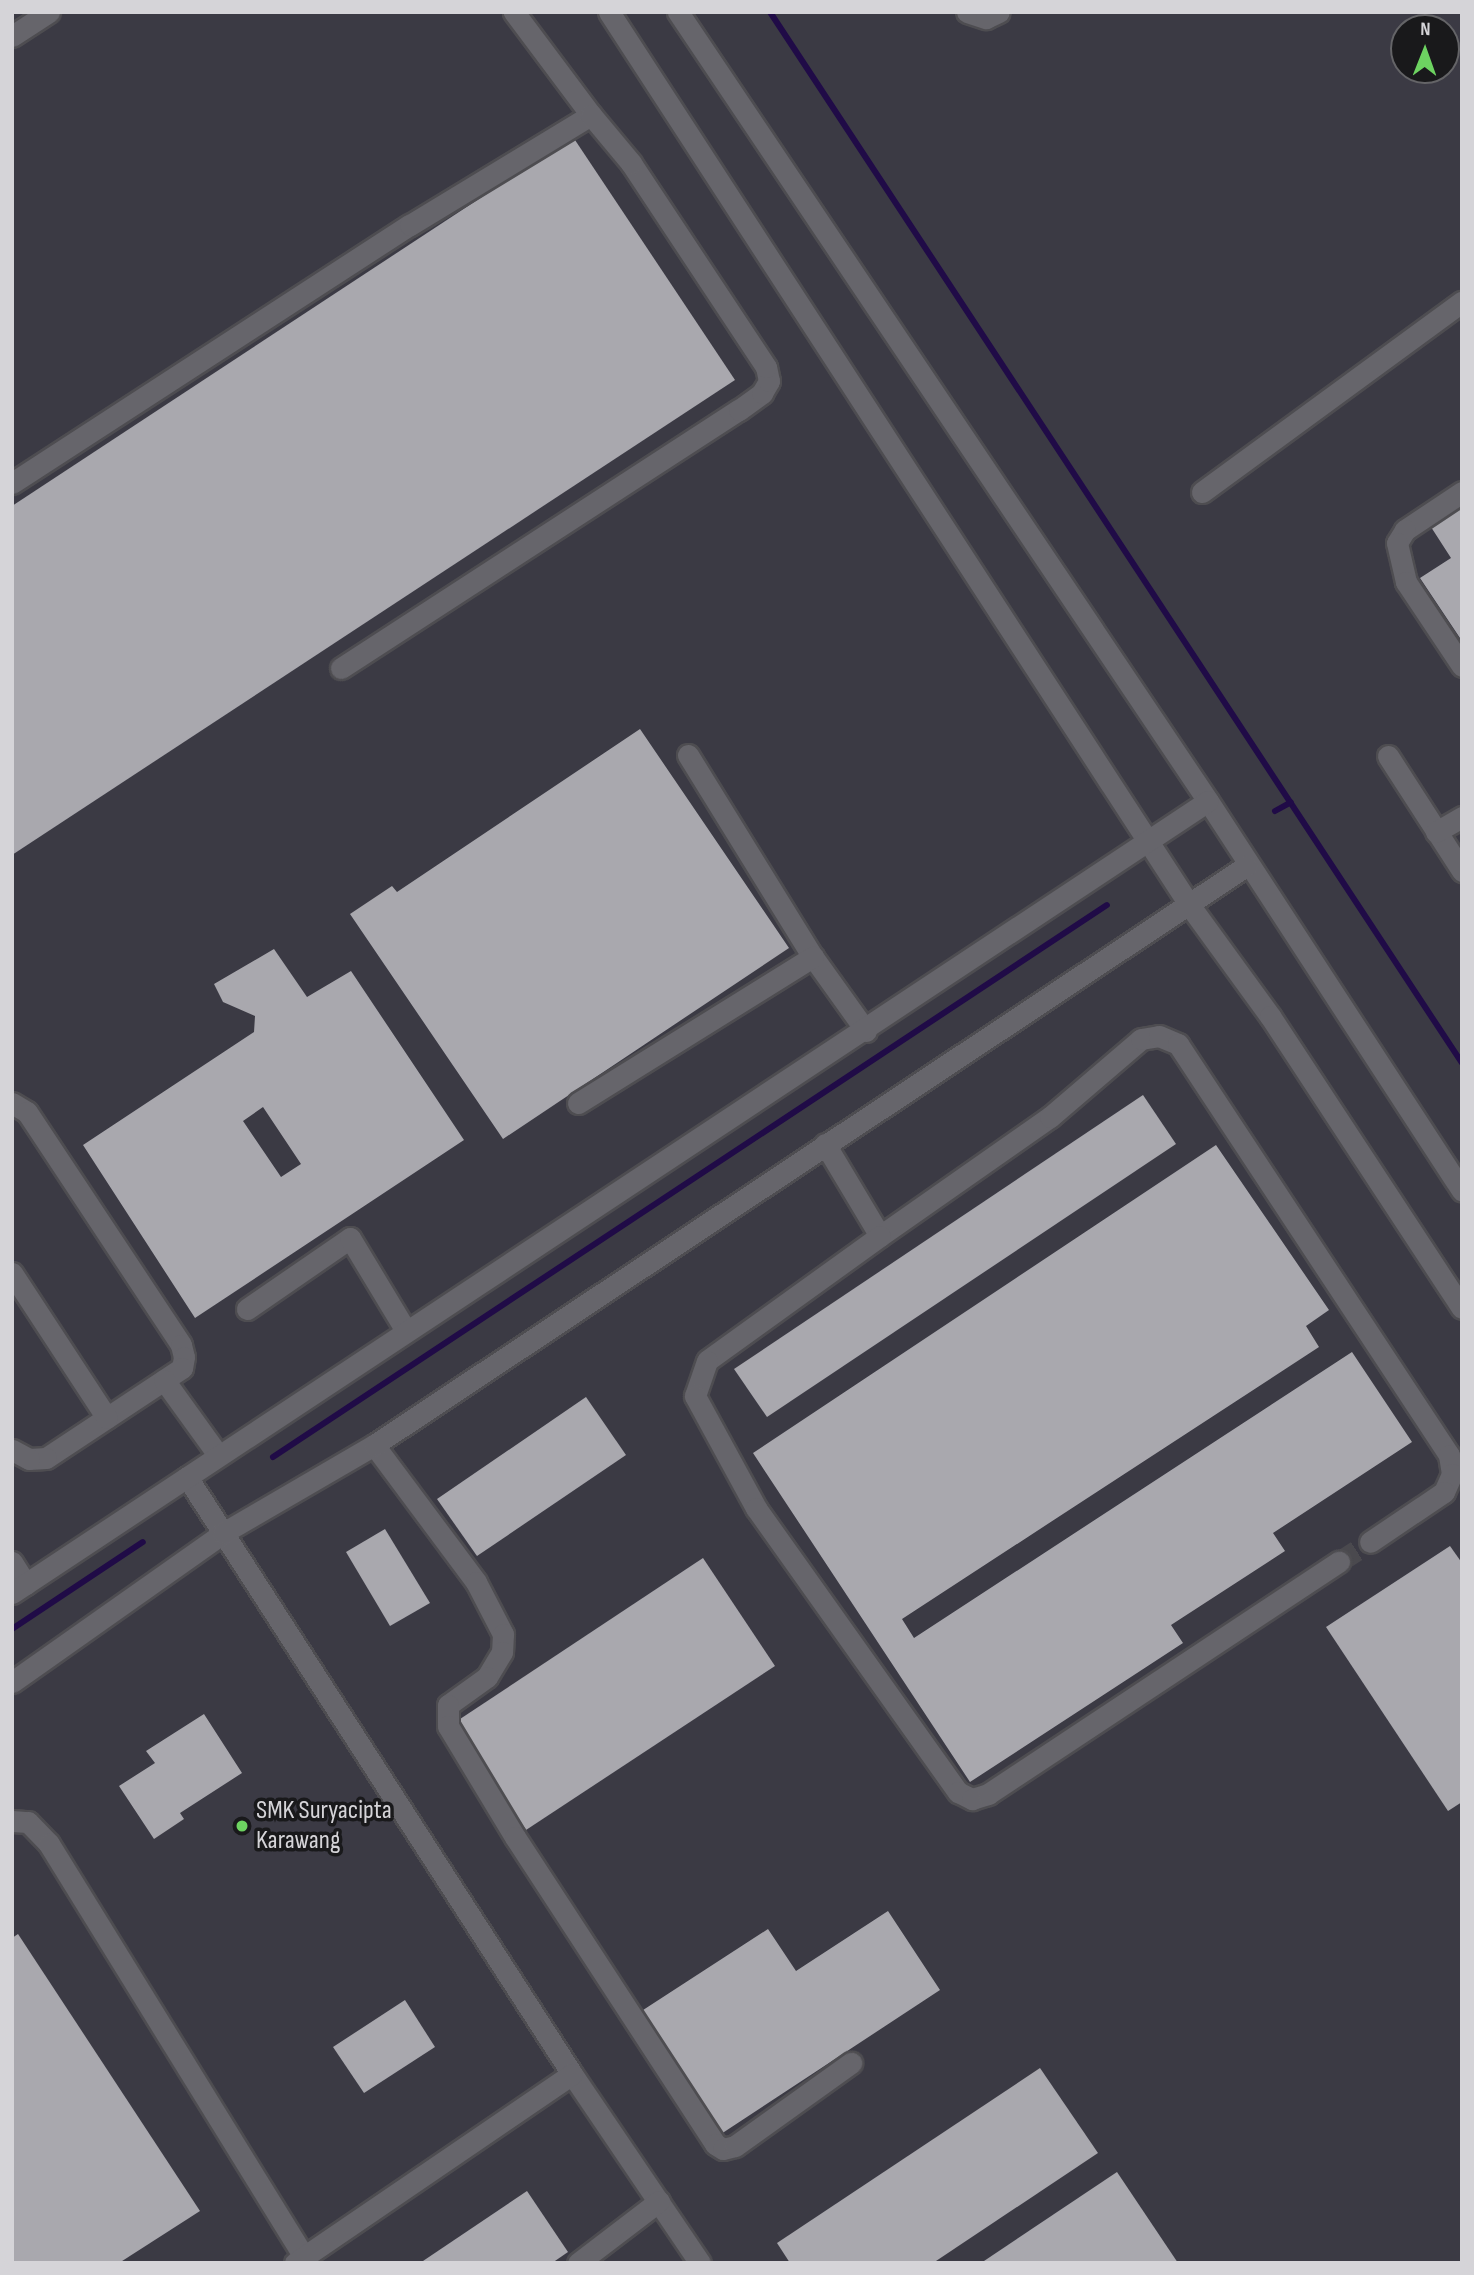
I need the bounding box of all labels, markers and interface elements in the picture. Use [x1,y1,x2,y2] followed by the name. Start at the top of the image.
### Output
[1390,14,1460,84] north arrow
[1420,18,1431,41] text: N
[256,1795,392,1856] place label: SMK Suryacipta Karawang
[234,1818,250,1834] marker: SMK Suryacipta Karawang

